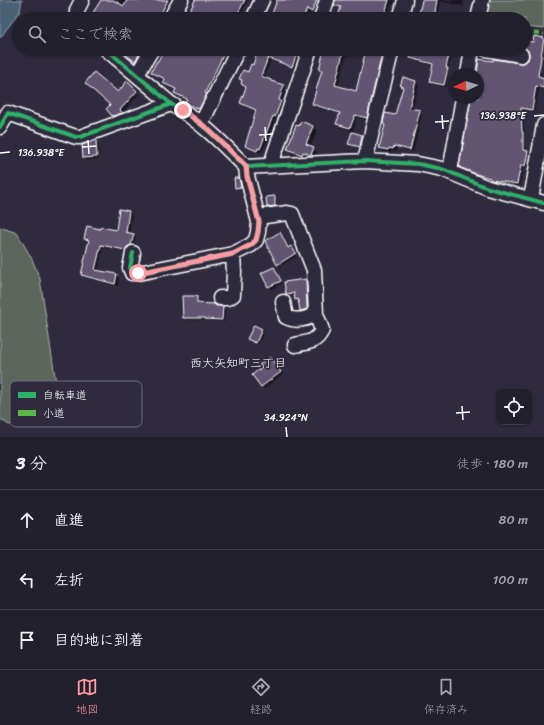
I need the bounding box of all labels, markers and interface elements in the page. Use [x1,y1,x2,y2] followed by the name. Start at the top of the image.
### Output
[12,12,532,56] search box
[58,21,133,47] text: ここで検索
[26,23,48,45] icon: search
[448,68,484,104] north arrow
[174,101,192,119] route end
[480,107,527,125] text: 136.938°E
[18,144,65,162] text: 136.938°E
[129,264,147,282] route start
[190,352,286,374] district label: 西大矢知町三丁目
[10,381,142,427] legend
[43,386,87,405] text: 自転車道
[496,389,532,425] map controls
[496,389,532,425] button: locate
[43,404,65,423] text: 小道
[264,409,308,427] text: 34.924°N
[16,448,47,478] text: 3 分
[457,452,528,475] text: 徒歩 · 180 m
[54,507,84,533] text: 直進
[499,508,528,531] text: 80 m
[16,509,38,531] icon: ahead
[54,567,84,593] text: 左折
[493,568,528,591] text: 100 m
[16,569,38,591] icon: left
[54,627,144,653] text: 目的地に到着
[16,629,38,651] icon: arrive
[76,676,98,719] tab: 地図
[250,676,272,719] tab: 経路
[424,676,468,719] tab: 保存済み

